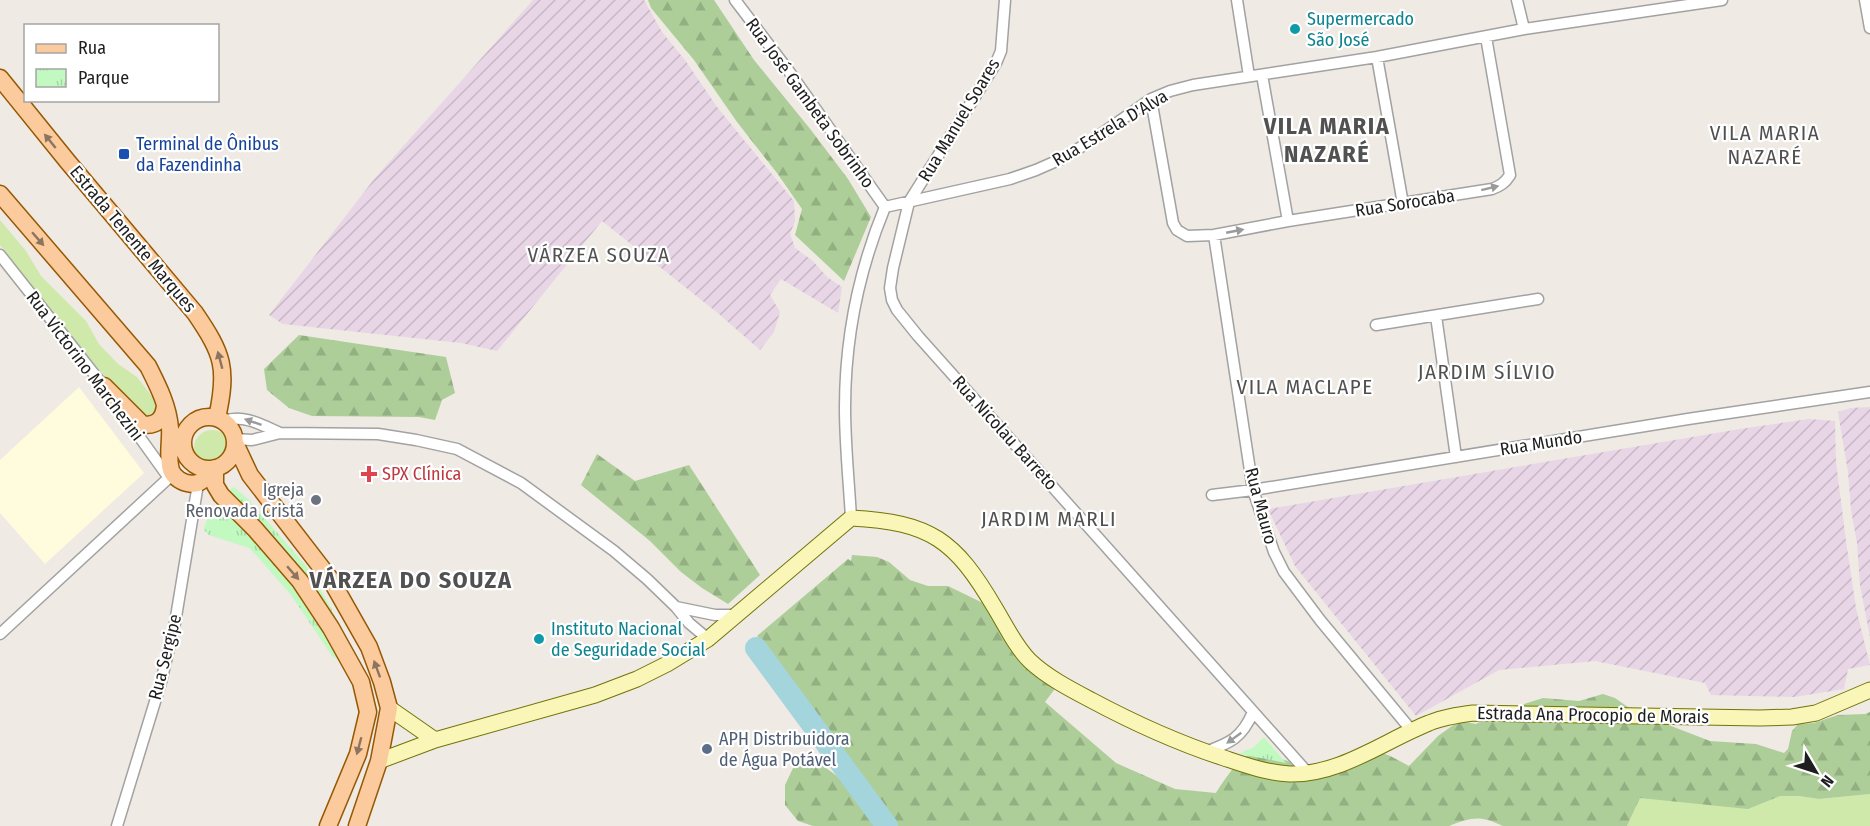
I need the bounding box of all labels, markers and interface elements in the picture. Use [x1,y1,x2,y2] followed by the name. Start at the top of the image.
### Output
[1307,8,1414,51] place label: Supermercado São José
[741,14,879,192] street label: Rua José Gambeta Sobrinho
[1288,22,1302,36] marker: Supermercado São José
[24,24,219,102] legend
[78,37,106,59] text: Rua
[913,54,1005,186] street label: Rua Manuel Soares
[78,67,129,89] text: Parque
[1048,85,1172,171] street label: Rua Estrela D'Alva
[1263,112,1390,168] district label: VILA MARIA NAZARÉ
[1710,120,1820,170] district label: VILA MARIA NAZARÉ
[45,133,57,148] one-way arrow
[136,133,279,176] place label: Terminal de Ônibus da Fazendinha
[117,147,131,161] marker: Terminal de Ônibus da Fazendinha
[65,161,201,317] street label: Estrada Tenente Marques
[1481,183,1499,193] one-way arrow
[1354,184,1457,222] street label: Rua Sorocaba
[1226,226,1245,235] one-way arrow
[31,231,44,246] one-way arrow
[527,242,671,268] district label: VÁRZEA SOUZA
[22,287,148,445] street label: Rua Victorino Marchezini
[214,351,224,369] one-way arrow
[1418,359,1556,385] district label: JARDIM SÍLVIO
[948,371,1062,495] street label: Rua Nicolau Barreto
[1236,374,1374,400] district label: VILA MACLAPE
[244,417,262,426] one-way arrow
[1498,426,1584,460] street label: Rua Mundo
[382,463,462,485] place label: SPX Clínica
[360,465,378,483] marker: SPX Clínica
[1240,465,1282,547] street label: Rua Mauro
[185,479,304,522] place label: Igreja Renovada Cristã
[309,493,323,507] marker: Igreja Renovada Cristã
[981,506,1117,532] district label: JARDIM MARLI
[286,565,299,580] one-way arrow
[309,565,512,594] district label: VÁRZEA DO SOUZA
[144,612,186,702] street label: Rua Sergipe
[551,618,706,661] place label: Instituto Nacional de Seguridade Social
[532,632,546,646] marker: Instituto Nacional de Seguridade Social
[372,660,382,678] one-way arrow
[1477,702,1709,728] street label: Estrada Ana Procopio de Morais
[719,728,850,771] place label: APH Distribuidora de Água Potável
[1226,732,1242,744] one-way arrow
[354,737,364,756] one-way arrow
[700,742,714,756] marker: APH Distribuidora de Água Potável
[1786,742,1846,802] north arrow
[1817,771,1838,791] text: N

